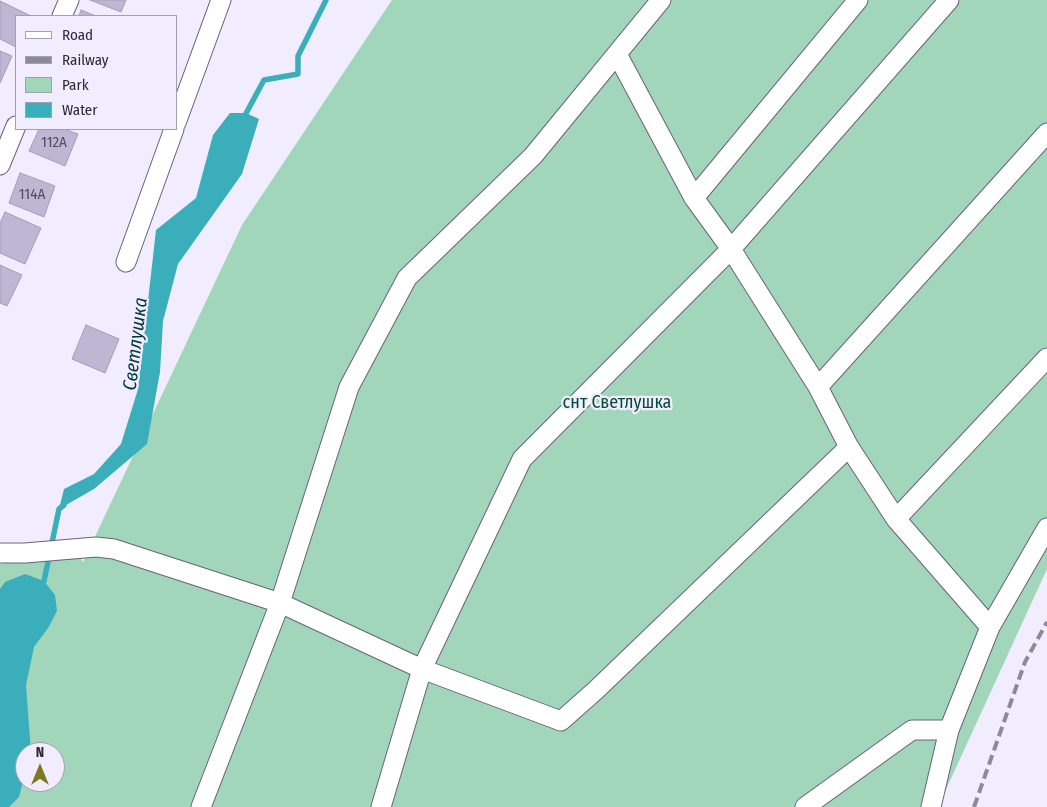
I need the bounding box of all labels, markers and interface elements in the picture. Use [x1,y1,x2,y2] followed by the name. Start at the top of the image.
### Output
[15,15,178,130] legend
[62,26,93,44] text: Road
[62,51,109,69] text: Railway
[62,76,89,94] text: Park
[62,101,97,119] text: Water
[41,134,67,152] house number: 112А
[19,186,45,204] house number: 114А
[119,296,153,392] water label: Светлушка
[563,392,671,414] park label: снт Светлушка
[15,742,65,792] north arrow
[36,744,44,761] text: N

